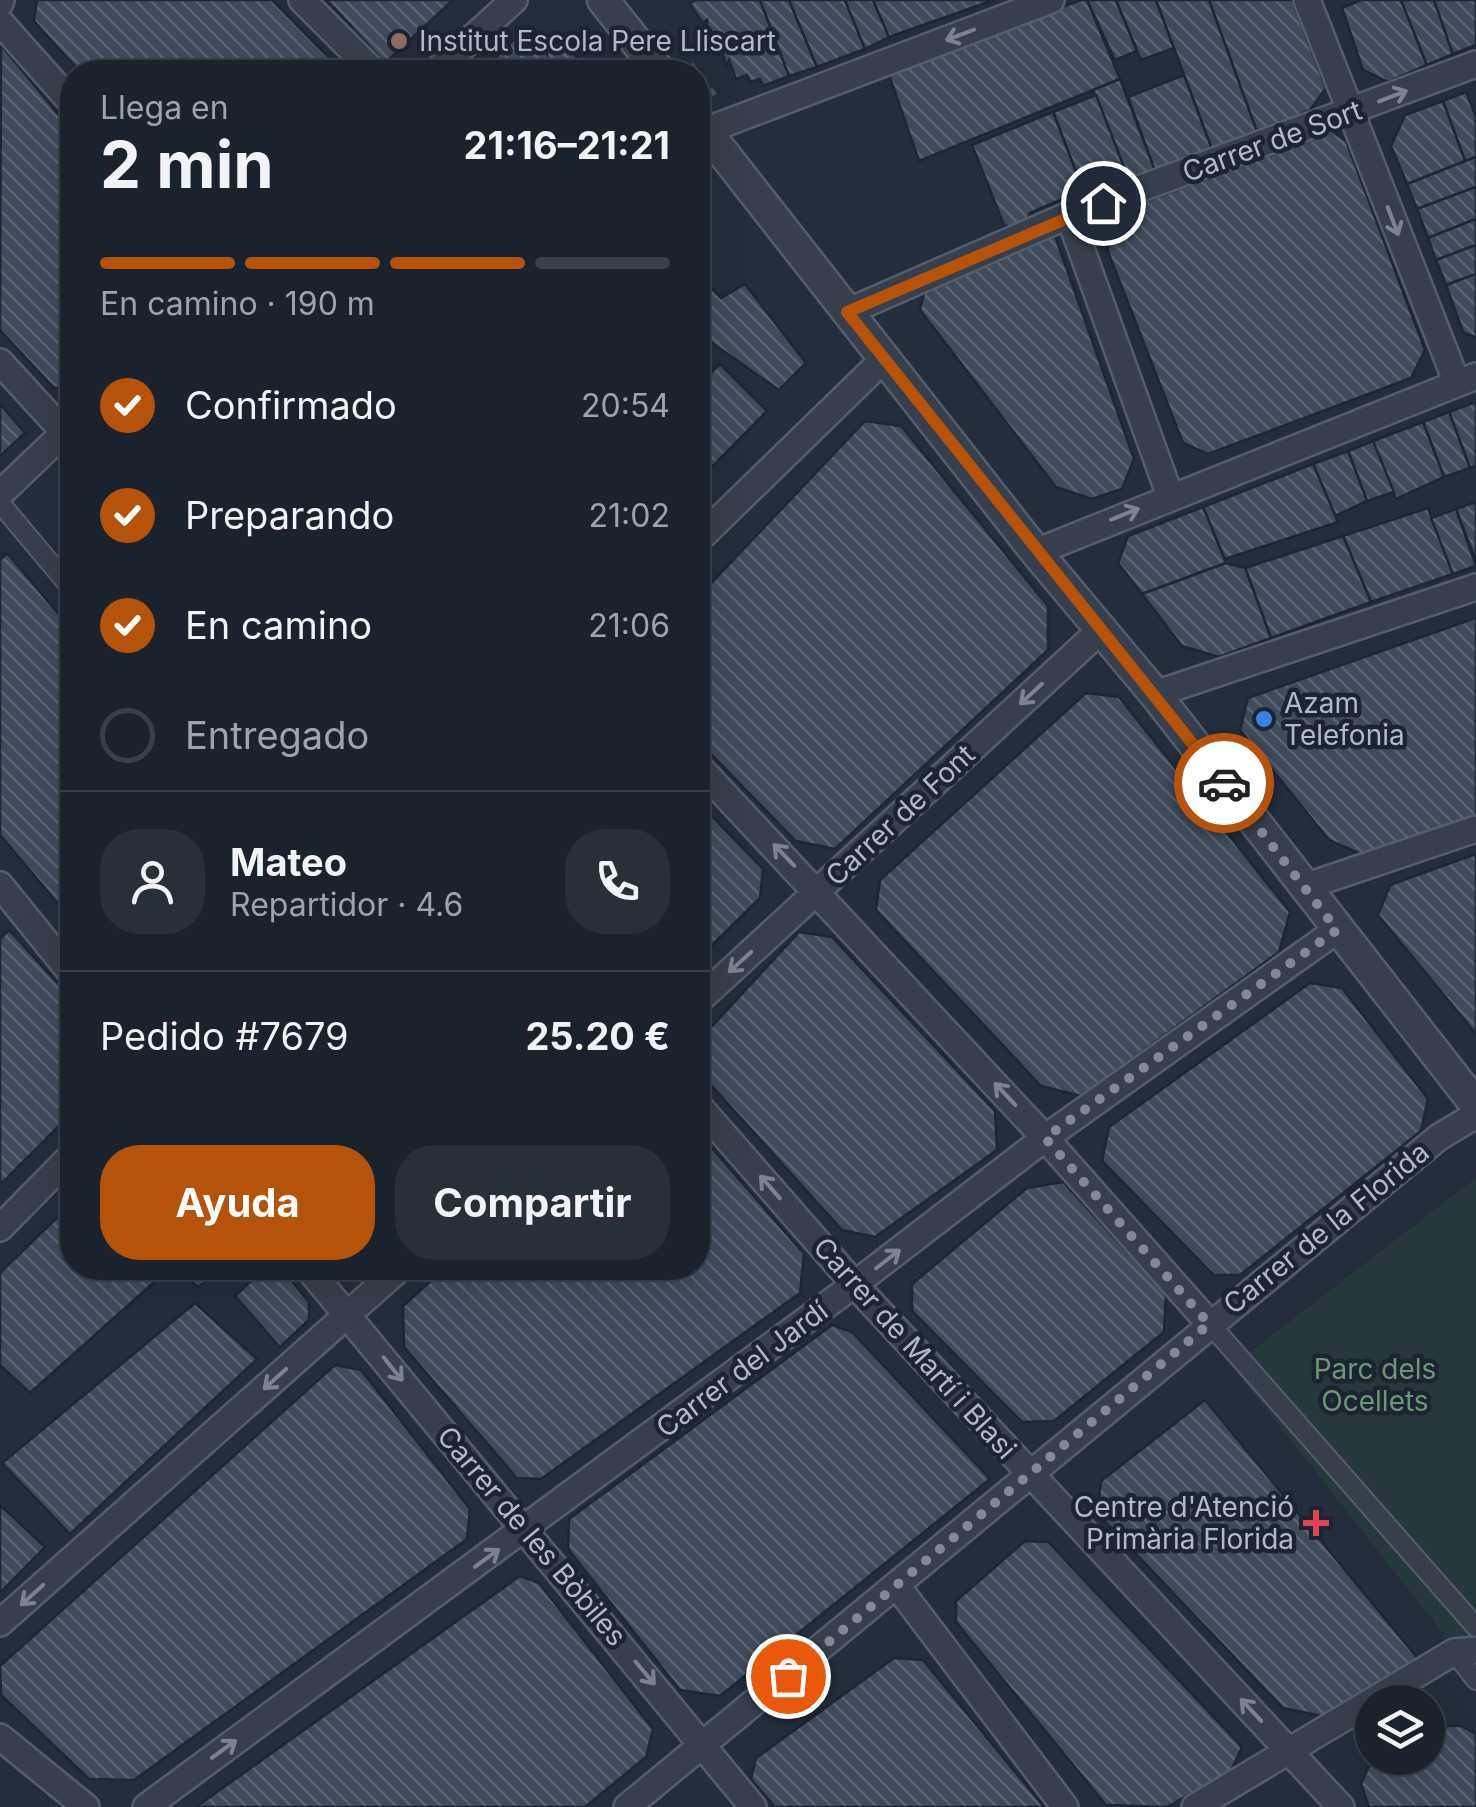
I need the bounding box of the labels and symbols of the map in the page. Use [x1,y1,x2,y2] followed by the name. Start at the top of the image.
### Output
[419,24,776,58] place label: Institut Escola Pere Lliscart
[946,27,977,45] one-way arrow
[388,30,410,52] marker: Institut Escola Pere Lliscart
[1378,85,1408,103] one-way arrow
[1178,93,1366,189] street label: Carrer de Sort
[1061,161,1146,246] pin
[1386,206,1404,236] one-way arrow
[1110,503,1140,521] one-way arrow
[1019,682,1044,705] one-way arrow
[1284,686,1405,752] place label: Azam Telefonia
[1253,708,1275,730] marker: Azam Telefonia
[1174,733,1274,833] courier
[818,737,982,893] street label: Carrer de Font
[772,844,796,868] one-way arrow
[728,950,753,973] one-way arrow
[993,1081,1017,1107] one-way arrow
[1216,1135,1436,1321] street label: Carrer de la Florida
[758,1175,781,1200] one-way arrow
[807,1230,1023,1466] street label: Carrer de Martí i Blasi
[874,1249,901,1270] one-way arrow
[650,1293,835,1445] street label: Carrer del Jardí
[1314,1352,1436,1418] park label: Parc dels Ocellets
[382,1355,403,1382] one-way arrow
[263,1367,288,1390] one-way arrow
[430,1419,634,1653] street label: Carrer de les Bòbiles
[1074,1490,1294,1556] place label: Centre d'Atenció Primària Florida
[1303,1510,1329,1536] marker: Centre d'Atenció Primària Florida
[473,1547,500,1568] one-way arrow
[20,1583,45,1606] one-way arrow
[746,1634,831,1719] pin
[634,1659,656,1685] one-way arrow
[1240,1698,1263,1723] one-way arrow
[210,1739,237,1760] one-way arrow

